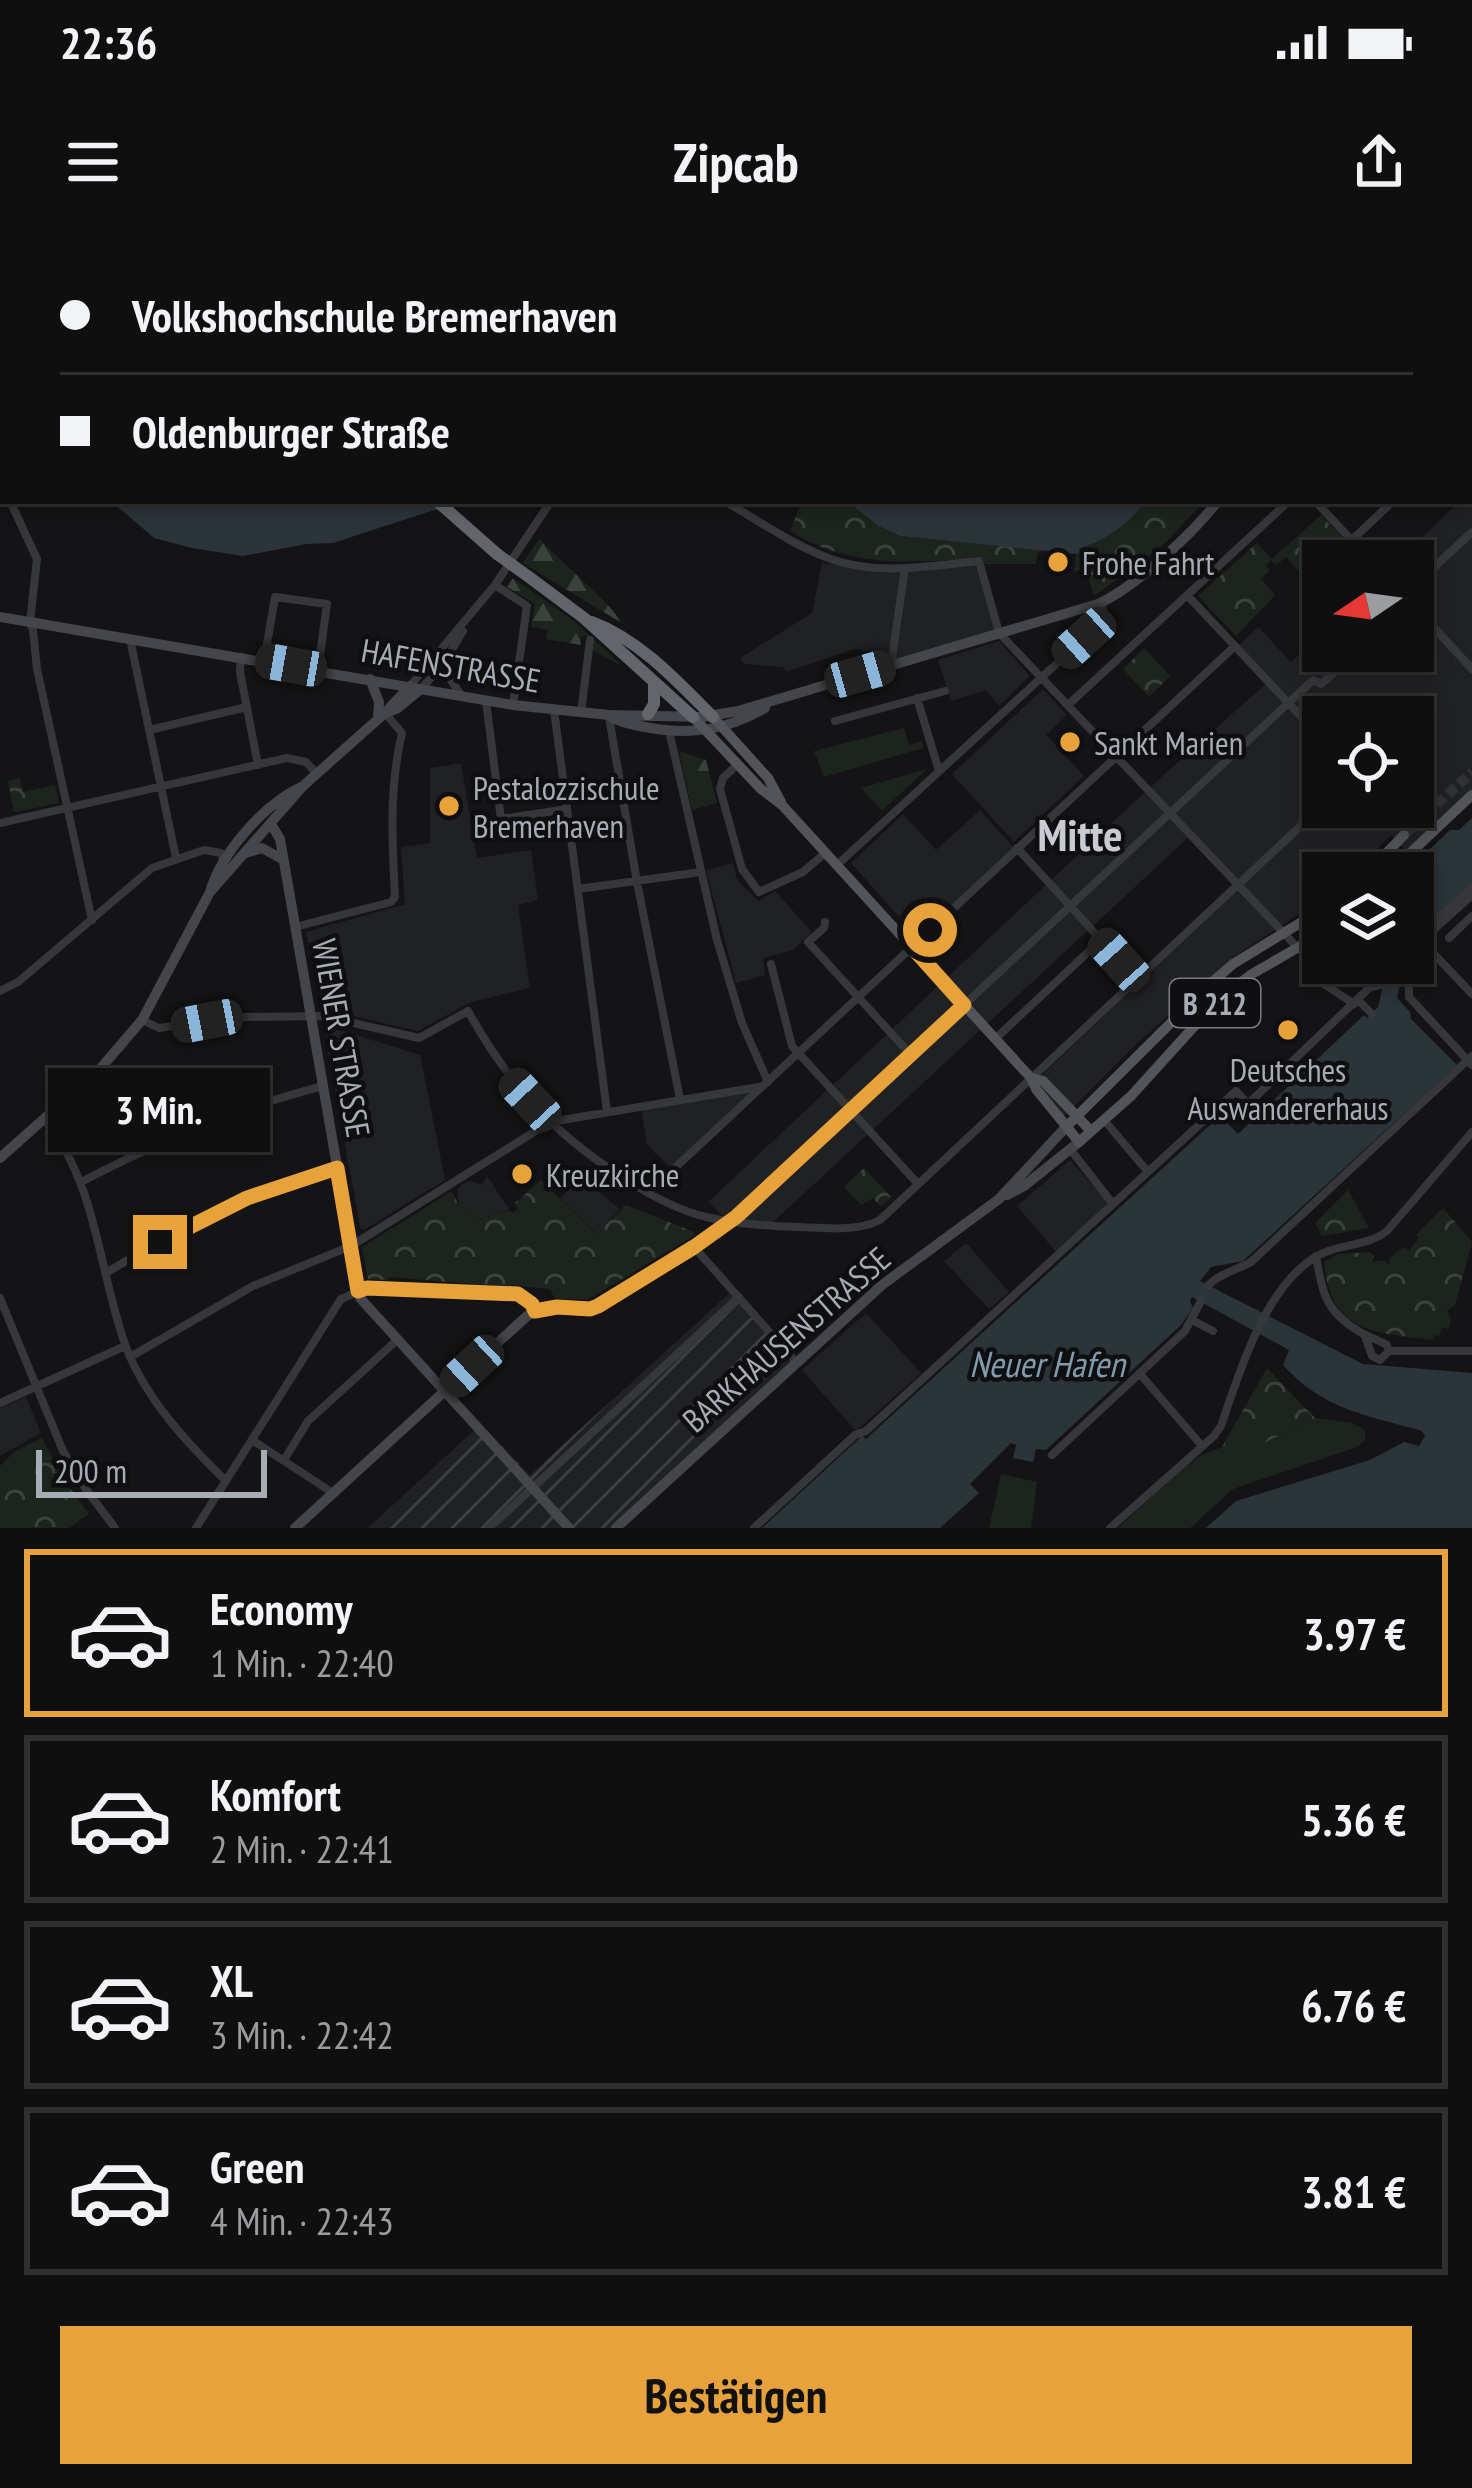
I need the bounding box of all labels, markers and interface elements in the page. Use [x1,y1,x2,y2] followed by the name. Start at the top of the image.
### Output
[60,13,157,71] text: 22:36
[673,127,799,197] text: Zipcab
[60,129,126,195] icon: menu
[1346,129,1412,195] icon: share
[132,286,617,344] text: Volkshochschule Bremerhaven
[132,402,450,460] text: Oldenburger Straße
[1302,540,1434,672] north arrow
[1302,540,1434,984] map controls
[1082,541,1214,584] place label: Frohe Fahrt
[1045,549,1071,575] marker: Frohe Fahrt
[1045,601,1123,675] car
[358,628,544,702] street label: HAFENSTRASSE
[252,641,330,689] car
[820,647,900,701] car
[1302,696,1434,828] button: locate
[1094,721,1243,764] place label: Sankt Marien
[1057,729,1083,755] marker: Sankt Marien
[473,766,660,847] place label: Pestalozzischule Bremerhaven
[436,793,462,819] marker: Pestalozzischule Bremerhaven
[1037,805,1123,863] district label: Mitte
[1302,852,1434,984] button: layers
[903,903,957,957] route start
[1082,921,1156,999] car
[303,935,381,1141] street label: WIENER STRASSE
[1170,979,1260,1027] road number: B 212
[168,996,246,1046] car
[1275,1017,1301,1043] marker: Deutsches Auswandererhaus
[1187,1048,1389,1129] place label: Deutsches Auswandererhaus
[492,1061,568,1139] car
[49,1068,271,1152] callout: 3 Min.
[115,1084,203,1135] text: 3 Min.
[546,1153,679,1196] place label: Kreuzkirche
[509,1161,535,1187] marker: Kreuzkirche
[133,1215,187,1269] route end
[673,1237,899,1441] street label: BARKHAUSENSTRASSE
[433,1328,511,1404] car
[969,1340,1127,1387] water label: Neuer Hafen
[36,1444,267,1497] scale bar
[54,1449,127,1492] text: 200 m
[66,1579,174,1687] icon: car
[210,1579,353,1637] text: Economy
[1303,1604,1406,1662] text: 3.97 €
[210,1637,394,1688] text: 1 Min. · 22:40
[66,1765,174,1873] icon: car
[210,1765,341,1823] text: Komfort
[1301,1790,1406,1848] text: 5.36 €
[210,1823,394,1874] text: 2 Min. · 22:41
[66,1951,174,2059] icon: car
[210,1951,253,2009] text: XL
[1301,1976,1406,2034] text: 6.76 €
[210,2009,394,2060] text: 3 Min. · 22:42
[66,2137,174,2245] icon: car
[210,2137,305,2195] text: Green
[1301,2162,1406,2220] text: 3.81 €
[210,2195,394,2246] text: 4 Min. · 22:43
[60,2326,1412,2464] button: Bestätigen

